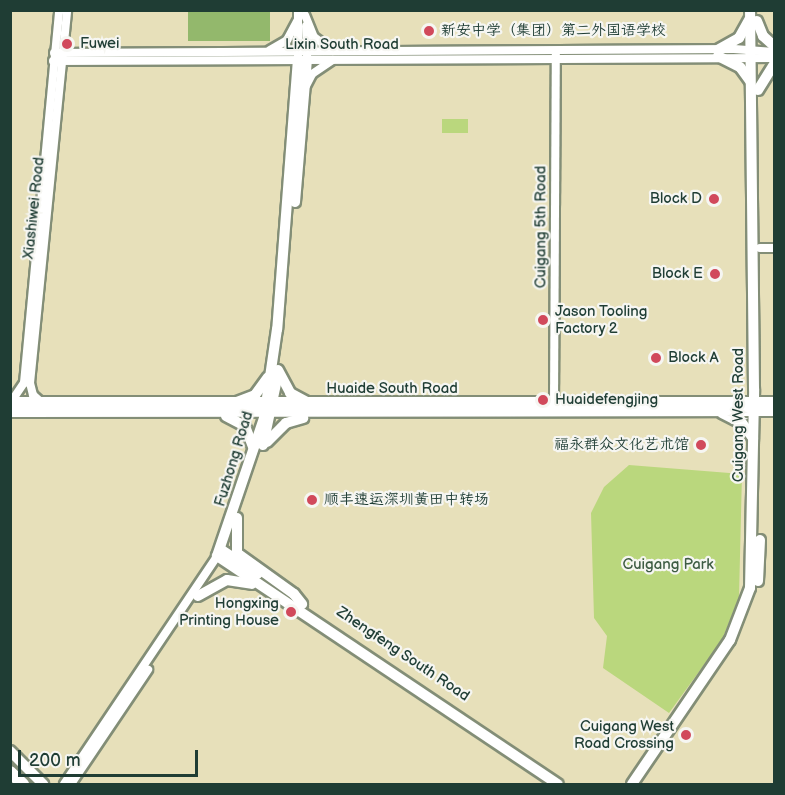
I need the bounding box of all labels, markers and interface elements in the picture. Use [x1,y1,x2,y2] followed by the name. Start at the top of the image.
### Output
[441,22,666,40] place label: 新安中学（集团）第二外国语学校
[422,24,436,38] marker: 新安中学（集团）第二外国语学校
[58,35,76,53] marker: Fuwei
[80,35,120,53] place label: Fuwei
[285,36,399,54] street label: Lixin South Road
[20,156,48,260] street label: Xiashiwei Road
[532,166,550,288] street label: Cuigang 5th Road
[650,190,702,208] place label: Block D
[707,192,721,206] marker: Block D
[652,265,703,283] place label: Block E
[708,267,722,281] marker: Block E
[555,302,648,337] place label: Jason Tooling Factory 2
[536,313,550,327] marker: Jason Tooling Factory 2
[730,348,748,482] street label: Cuigang West Road
[668,349,719,367] place label: Block A
[649,351,663,365] marker: Block A
[326,380,458,398] street label: Huaide South Road
[555,391,658,409] place label: Huaidefengjing
[536,393,550,407] marker: Huaidefengjing
[211,409,257,509] street label: Fuzhong Road
[554,436,689,454] place label: 福永群众文化艺术馆
[694,438,708,452] marker: 福永群众文化艺术馆
[324,491,489,509] place label: 顺丰速运深圳黄田中转场
[305,493,319,507] marker: 顺丰速运深圳黄田中转场
[623,556,713,574] park label: Cuigang Park
[179,594,279,629] place label: Hongxing Printing House
[333,603,473,705] street label: Zhengfeng South Road
[284,605,298,619] marker: Hongxing Printing House
[574,717,674,752] place label: Cuigang West Road Crossing
[679,728,693,742] marker: Cuigang West Road Crossing
[21,738,201,776] scale bar
[29,750,81,771] text: 200 m

